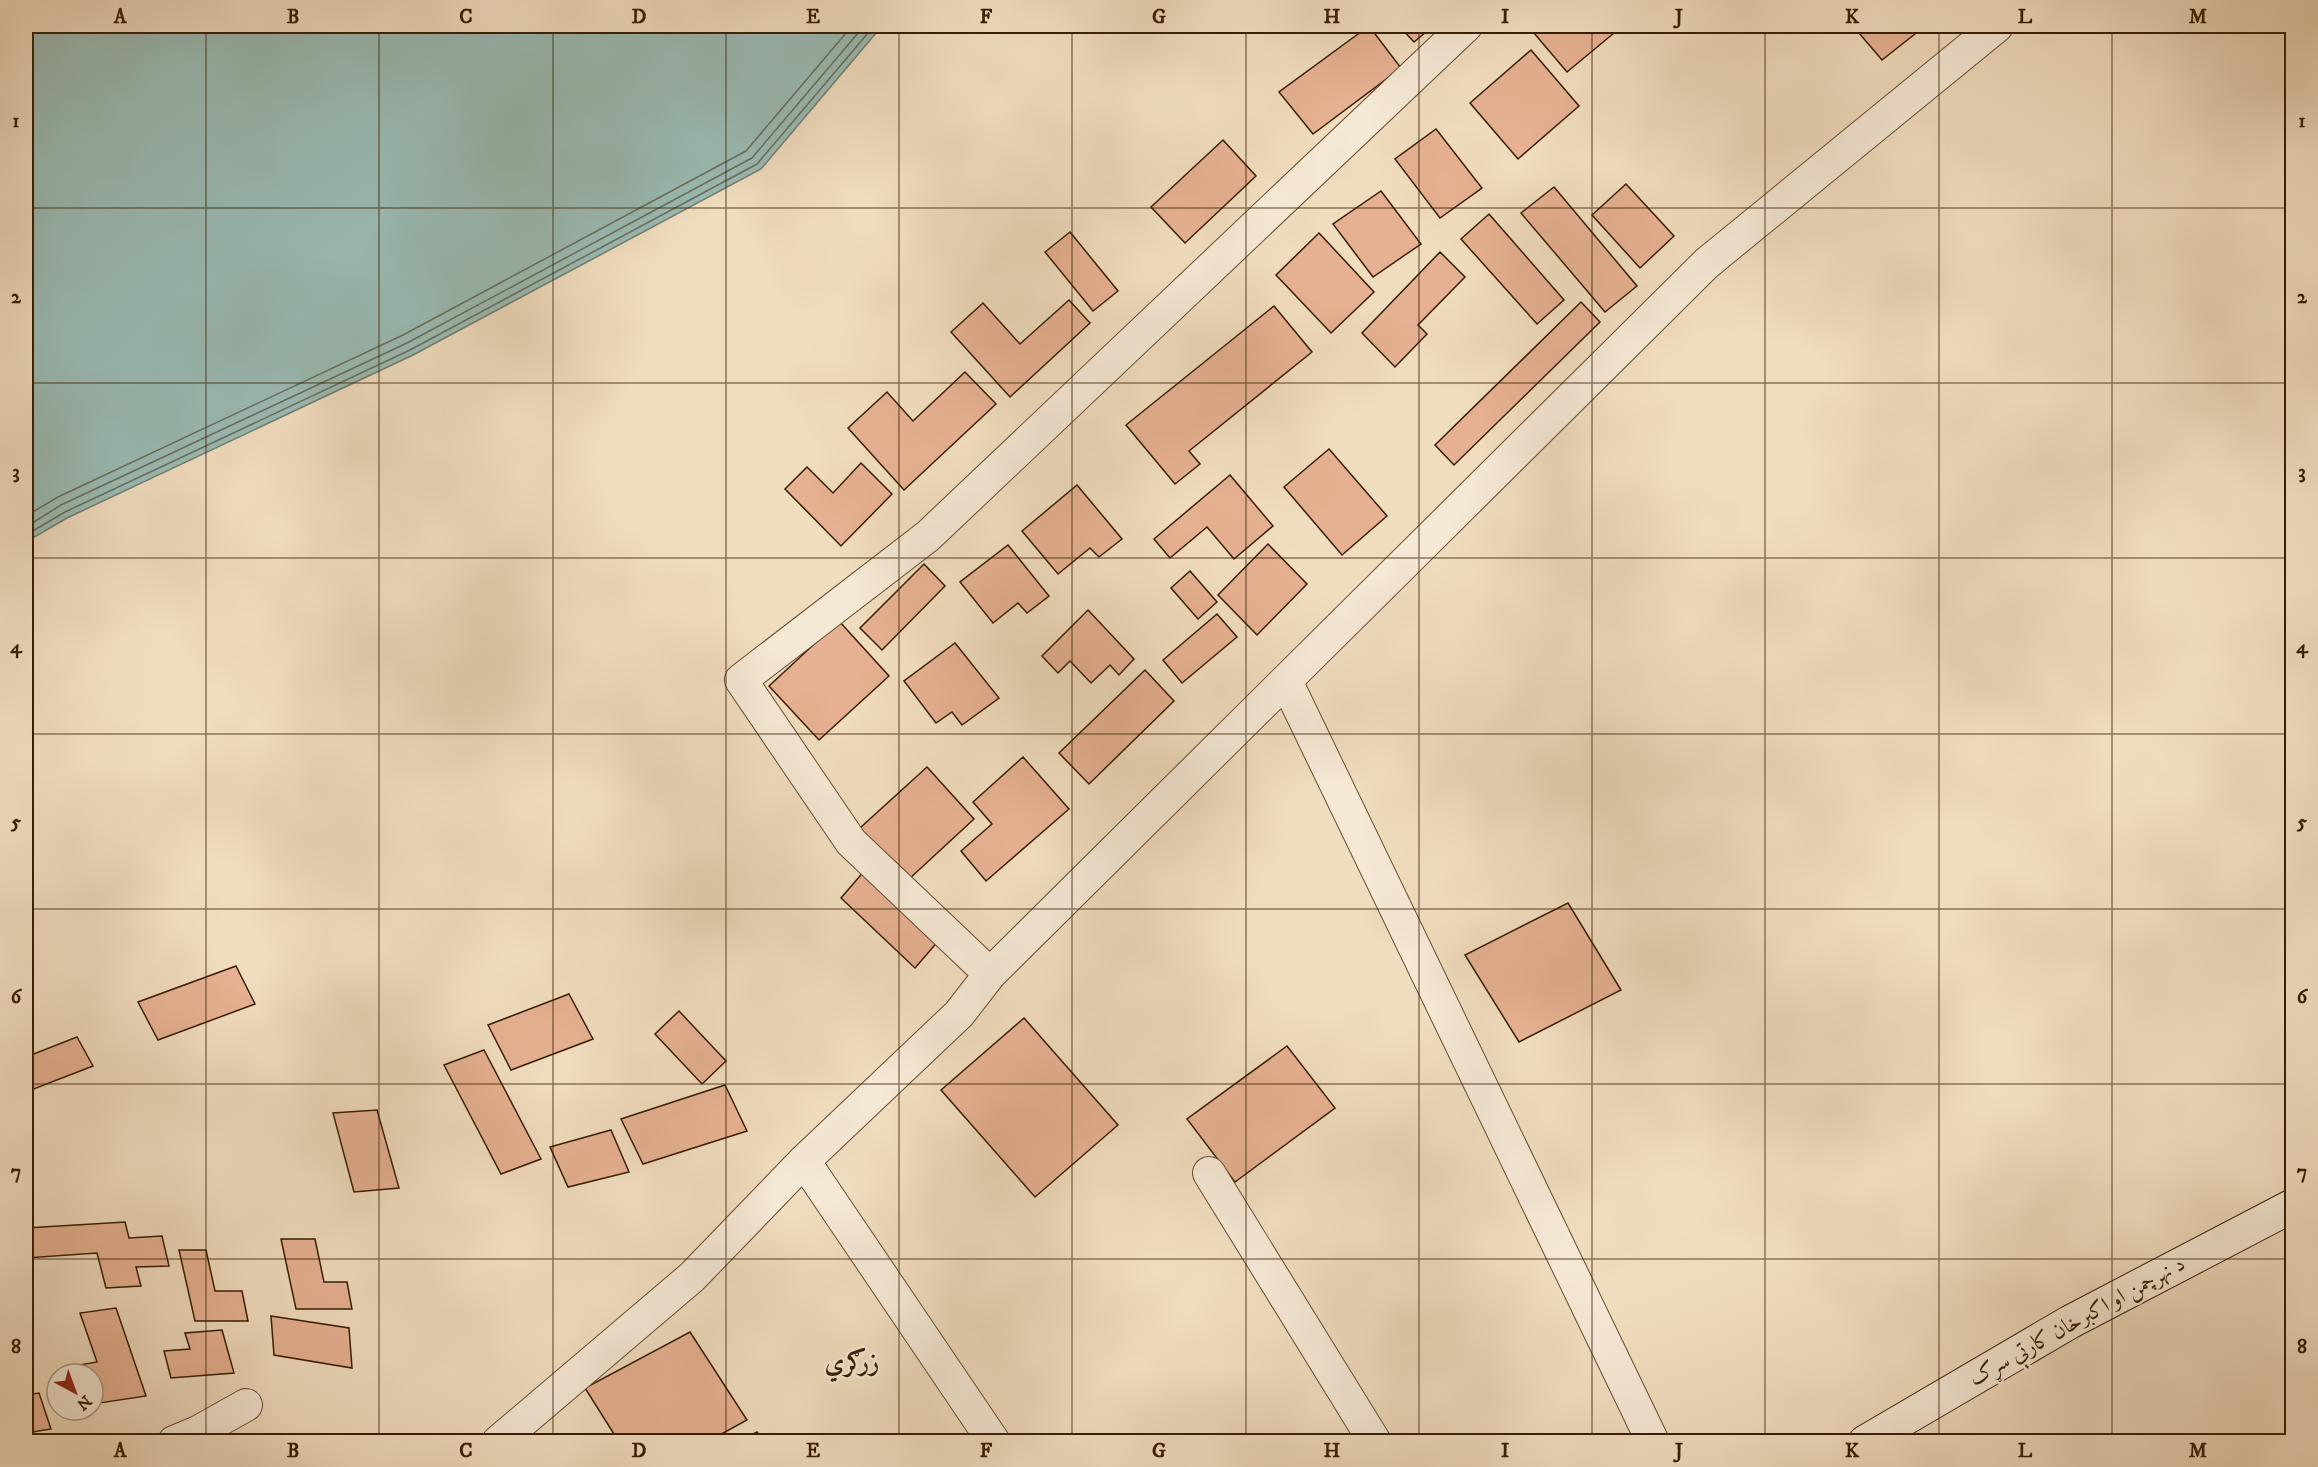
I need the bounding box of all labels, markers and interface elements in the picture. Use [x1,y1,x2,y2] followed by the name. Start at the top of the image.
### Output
[113,5,128,30] text: A
[287,5,299,30] text: B
[459,5,473,30] text: C
[632,5,647,30] text: D
[806,5,820,30] text: E
[980,5,993,30] text: F
[1152,5,1166,30] text: G
[1324,5,1341,30] text: H
[1501,5,1509,30] text: I
[1673,5,1683,30] text: J
[1845,5,1860,30] text: K
[2018,5,2033,30] text: L
[2189,5,2207,30] text: M
[12,109,20,134] text: 1
[2298,109,2306,134] text: 1
[11,285,22,310] text: 2
[2297,285,2308,310] text: 2
[12,460,20,485] text: 3
[2298,460,2306,485] text: 3
[10,635,23,660] text: 4
[2296,635,2309,660] text: 4
[10,810,21,835] text: 5
[2296,810,2307,835] text: 5
[11,985,23,1010] text: 6
[2297,985,2309,1010] text: 6
[11,1160,21,1185] text: 7
[2297,1160,2307,1185] text: 7
[1964,1250,2192,1396] street label: د نهرچمن او اکبرخان کارتې سړک
[11,1335,21,1360] text: 8
[2297,1335,2307,1360] text: 8
[825,1346,879,1383] district label: زرګري
[45,1362,105,1422] north arrow
[73,1391,96,1414] text: N
[113,1439,128,1464] text: A
[287,1439,299,1464] text: B
[459,1439,473,1464] text: C
[632,1439,647,1464] text: D
[806,1439,820,1464] text: E
[980,1439,993,1464] text: F
[1152,1439,1166,1464] text: G
[1324,1439,1341,1464] text: H
[1501,1439,1509,1464] text: I
[1673,1439,1683,1464] text: J
[1845,1439,1860,1464] text: K
[2018,1439,2033,1464] text: L
[2189,1439,2207,1464] text: M

